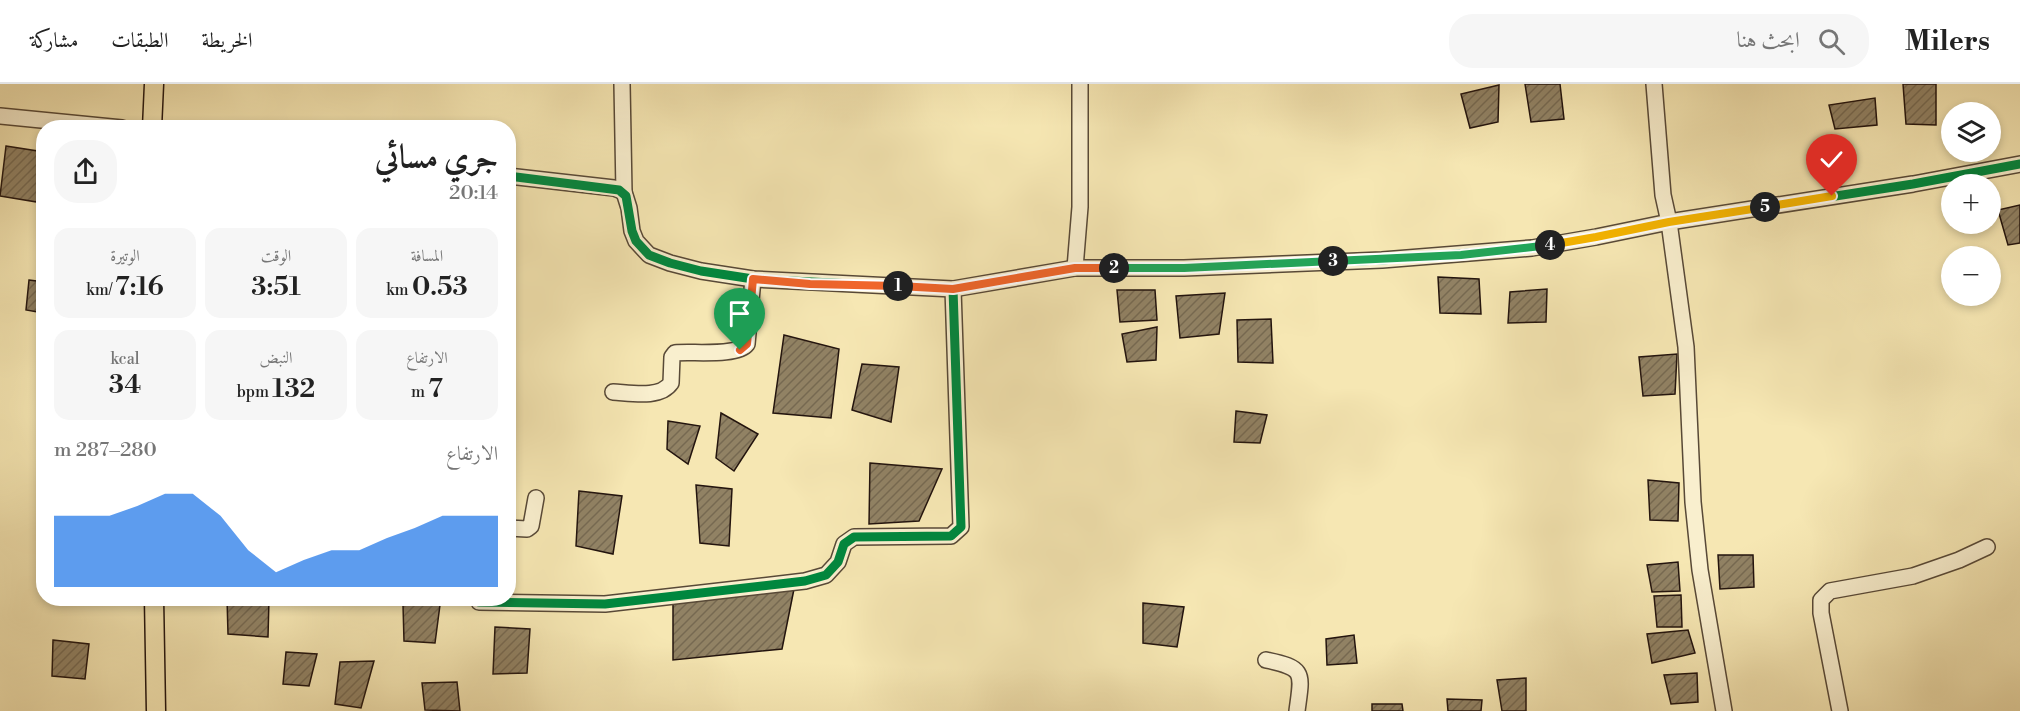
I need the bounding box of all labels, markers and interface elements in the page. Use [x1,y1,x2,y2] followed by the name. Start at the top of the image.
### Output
[1449,14,1869,68] search box
[1905,24,1990,59] text: Milers
[1815,25,1848,58] icon: search
[1736,27,1800,54] text: ابحث هنا
[30,28,78,54] text: مشاركة
[111,28,168,54] text: الطبقات
[201,28,253,54] text: الخريطة
[1941,102,2001,306] map controls
[1941,102,2001,162] button: layers
[1806,134,1857,196] pin
[375,138,498,179] text: جري مسائي
[54,140,117,203] button: share
[1815,143,1848,176] icon: check
[1941,174,2001,234] button: +
[449,181,498,206] text: 20:14
[1750,192,1780,222] pin: 5
[1760,197,1770,217] text: 5
[1535,230,1565,260] pin: 4
[1545,235,1555,255] text: 4
[110,246,140,266] text: الوتيرة
[261,246,291,266] text: الوقت
[411,246,443,266] text: المسافة
[1318,246,1348,276] pin: 3
[1941,246,2001,306] button: −
[1328,251,1338,271] text: 3
[1099,253,1129,283] pin: 2
[1109,258,1119,278] text: 2
[115,271,164,303] text: 7:16
[251,271,301,303] text: 3:51
[412,271,468,303] text: 0.53
[883,271,913,301] pin: 1
[894,276,902,296] text: 1
[86,280,115,300] text: /km
[386,280,412,300] text: km
[714,288,765,350] pin
[723,297,756,330] icon: arrive
[260,348,292,368] text: النبض
[406,348,448,368] text: الارتفاع
[110,349,140,369] text: kcal
[109,369,141,401] text: 34
[272,373,315,405] text: 132
[428,373,443,405] text: 7
[237,382,272,402] text: bpm
[411,382,428,402] text: m
[54,438,157,463] text: 280–287 m
[446,442,498,467] text: الارتفاع

